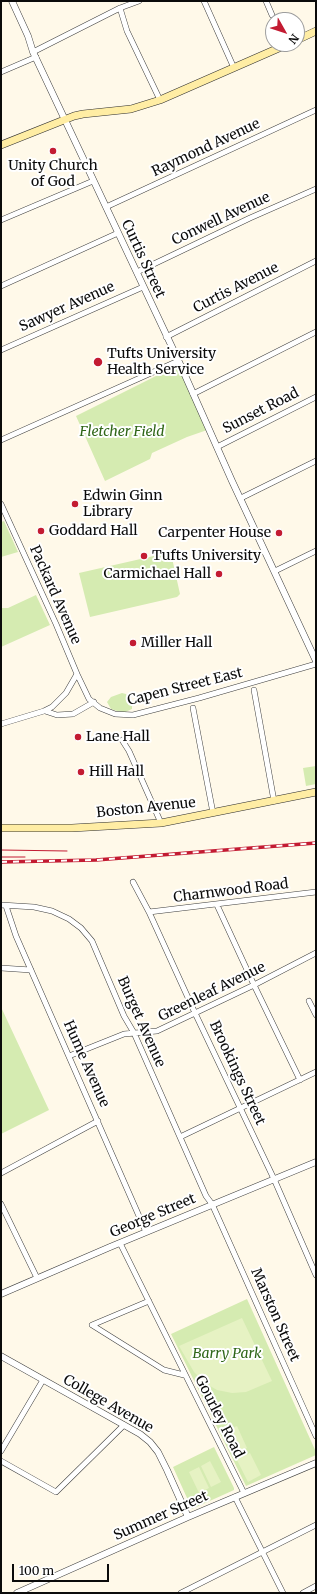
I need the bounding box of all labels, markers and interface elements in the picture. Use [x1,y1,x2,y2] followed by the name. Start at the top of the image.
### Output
[265,12,305,52] north arrow
[285,31,302,47] text: N
[149,116,263,180] street label: Raymond Avenue
[48,146,58,156] marker: Unity Church of God
[8,158,98,190] place label: Unity Church of God
[169,189,273,249] street label: Conwell Avenue
[118,217,168,301] street label: Curtis Street
[191,259,281,317] street label: Curtis Avenue
[17,278,117,336] street label: Sawyer Avenue
[107,346,216,378] place label: Tufts University Health Service
[92,356,104,368] marker: Tufts University Health Service
[220,385,302,437] street label: Sunset Road
[80,424,164,440] park label: Fletcher Field
[83,488,163,520] place label: Edwin Ginn Library
[70,499,80,509] marker: Edwin Ginn Library
[49,523,138,539] place label: Goddard Hall
[158,525,271,541] place label: Carpenter House
[36,526,46,536] marker: Goddard Hall
[274,528,284,538] marker: Carpenter House
[26,543,84,647] street label: Packard Avenue
[152,548,261,564] place label: Tufts University
[139,551,149,561] marker: Tufts University
[104,566,211,582] place label: Carmichael Hall
[214,569,224,579] marker: Carmichael Hall
[141,635,212,651] place label: Miller Hall
[128,638,138,648] marker: Miller Hall
[126,665,244,709] street label: Capen Street East
[86,729,150,745] place label: Lane Hall
[73,732,83,742] marker: Lane Hall
[89,764,144,780] place label: Hill Hall
[76,767,86,777] marker: Hill Hall
[95,794,197,822] street label: Boston Avenue
[173,876,289,906] street label: Charnwood Road
[156,959,268,1025] street label: Greenleaf Avenue
[113,974,169,1070] street label: Burget Avenue
[59,1018,113,1110] street label: Hume Avenue
[205,1018,269,1128] street label: Brookings Street
[108,1190,198,1242] street label: George Street
[247,1266,303,1364] street label: Marston Street
[192,1346,262,1362] park label: Barry Park
[60,1371,156,1437] street label: College Avenue
[191,1373,247,1461] street label: Gourley Road
[111,1488,211,1544] street label: Summer Street
[14,1556,111,1582] scale bar
[19,1563,54,1578] text: 100 m

